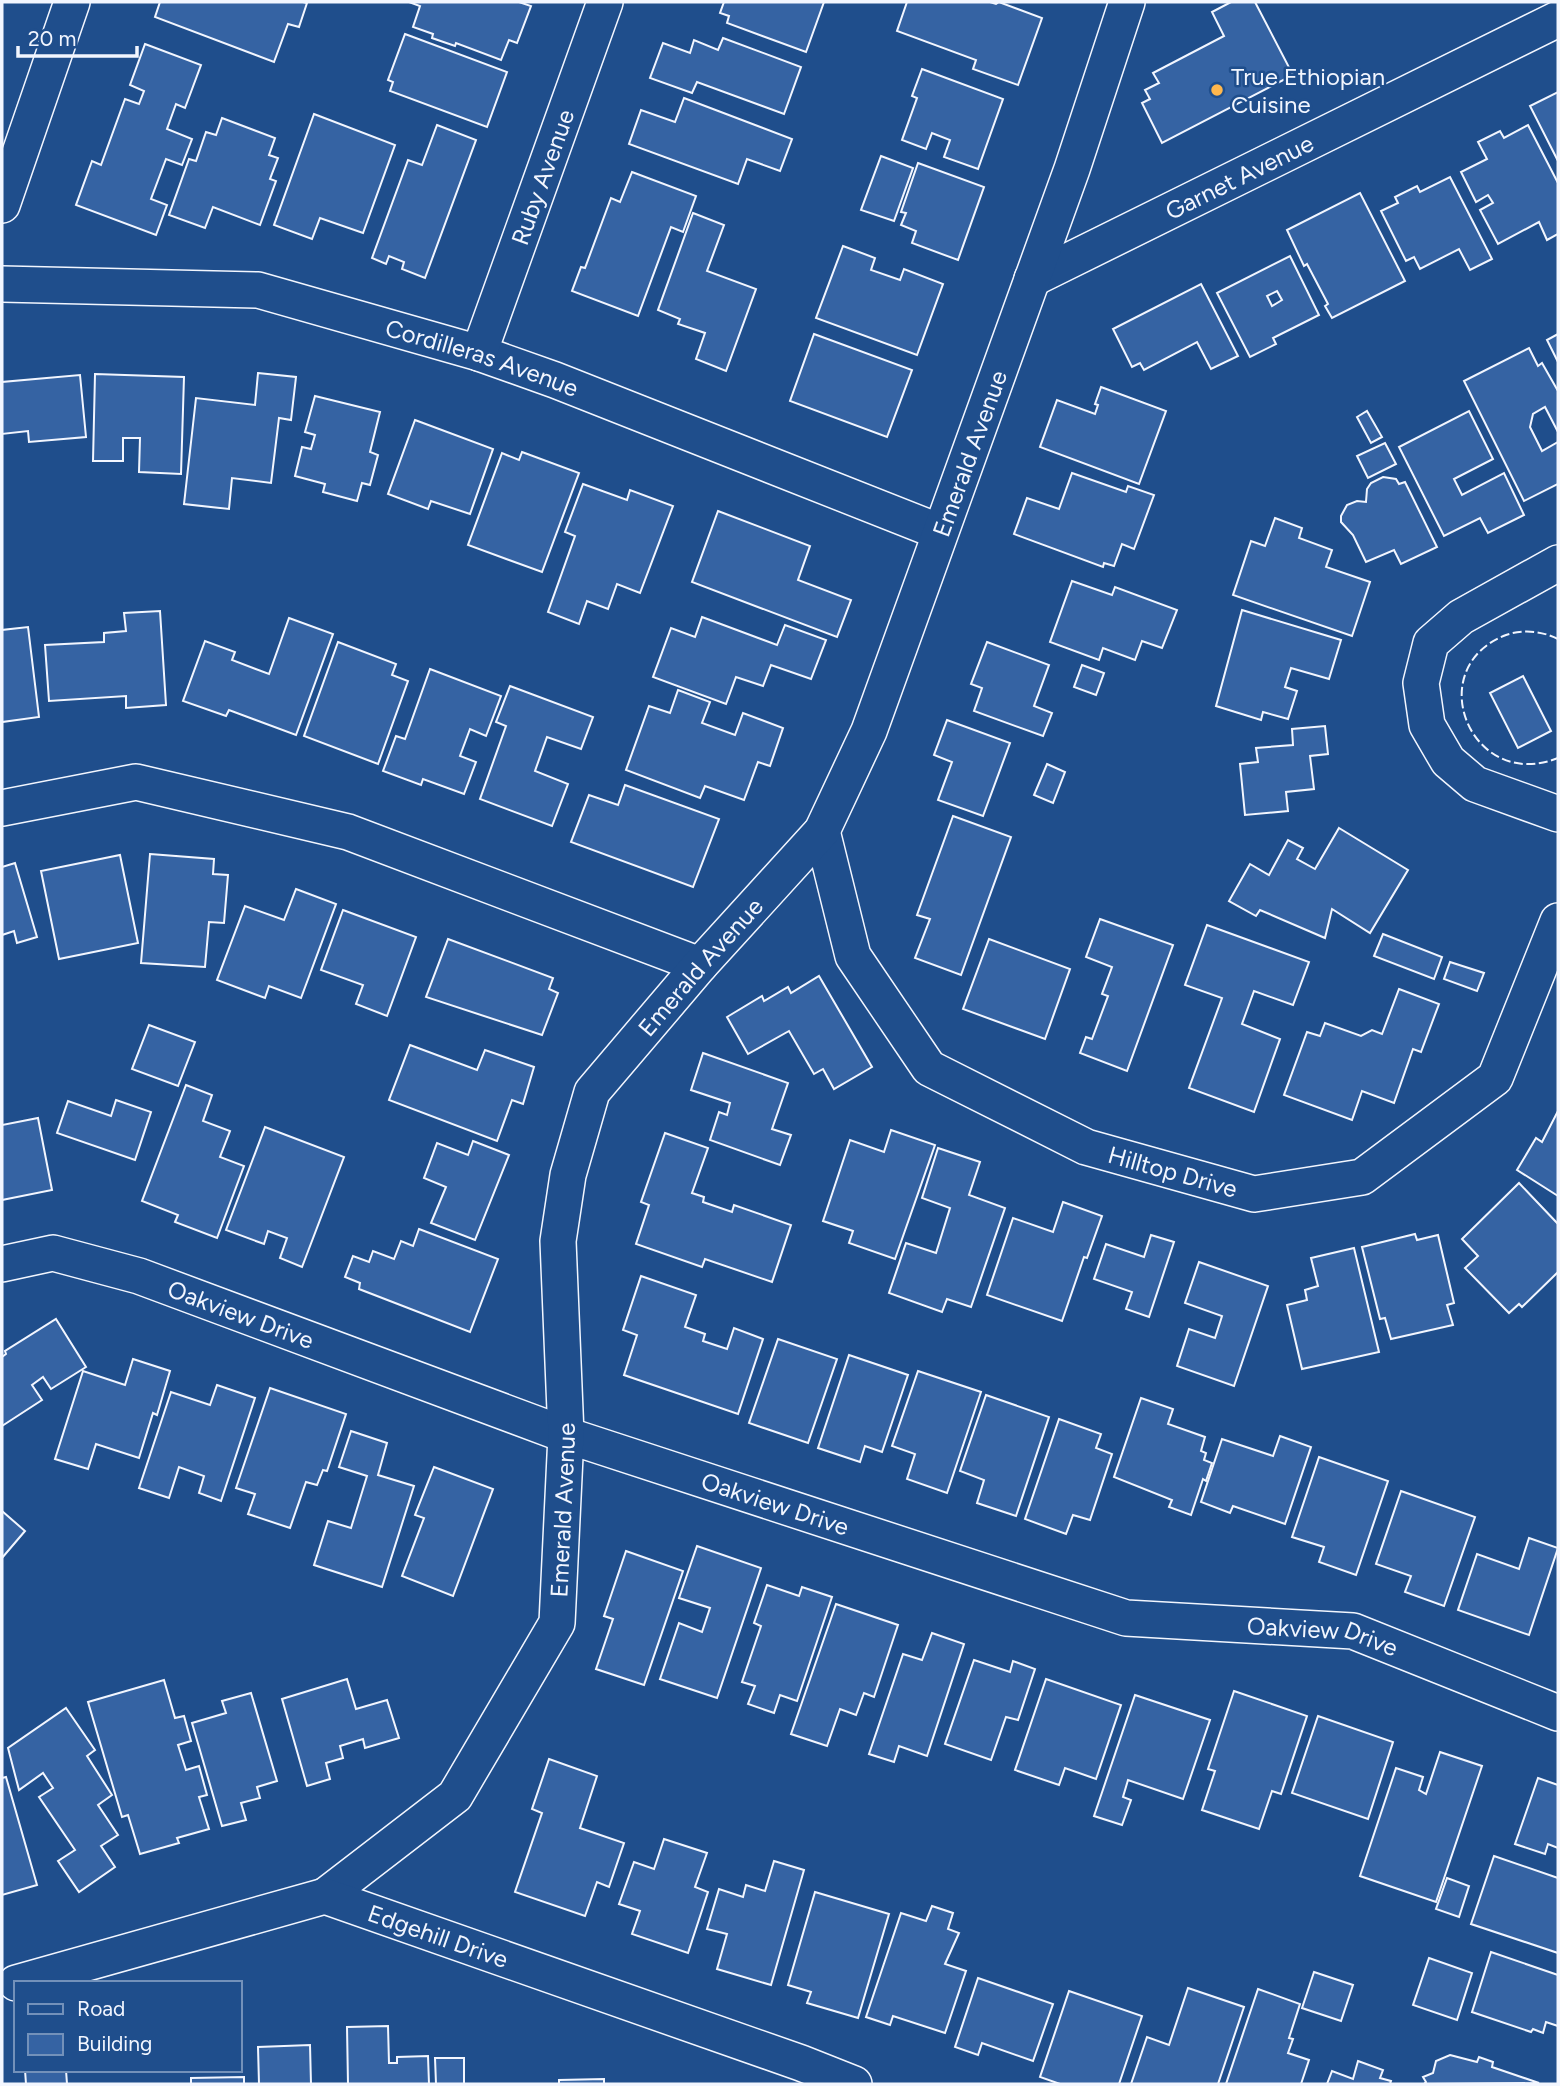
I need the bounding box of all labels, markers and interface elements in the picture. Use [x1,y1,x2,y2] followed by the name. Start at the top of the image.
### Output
[18,14,136,58] scale bar
[28,26,76,51] text: 20 m
[1231,62,1385,119] place label: True Ethiopian Cuisine
[1209,82,1225,98] marker: True Ethiopian Cuisine
[505,105,580,249] street label: Ruby Avenue
[1160,128,1318,225] street label: Garnet Avenue
[382,313,583,402] street label: Cordilleras Avenue
[926,366,1013,540] street label: Emerald Avenue
[632,891,769,1042] street label: Emerald Avenue
[1105,1139,1241,1203] street label: Hilltop Drive
[164,1274,318,1354] street label: Oakview Drive
[544,1422,581,1598] street label: Emerald Avenue
[698,1466,853,1541] street label: Oakview Drive
[1246,1610,1402,1662] street label: Oakview Drive
[364,1898,512,1974] street label: Edgehill Drive
[14,1981,242,2072] legend
[77,1996,125,2021] text: Road
[77,2031,152,2056] text: Building

